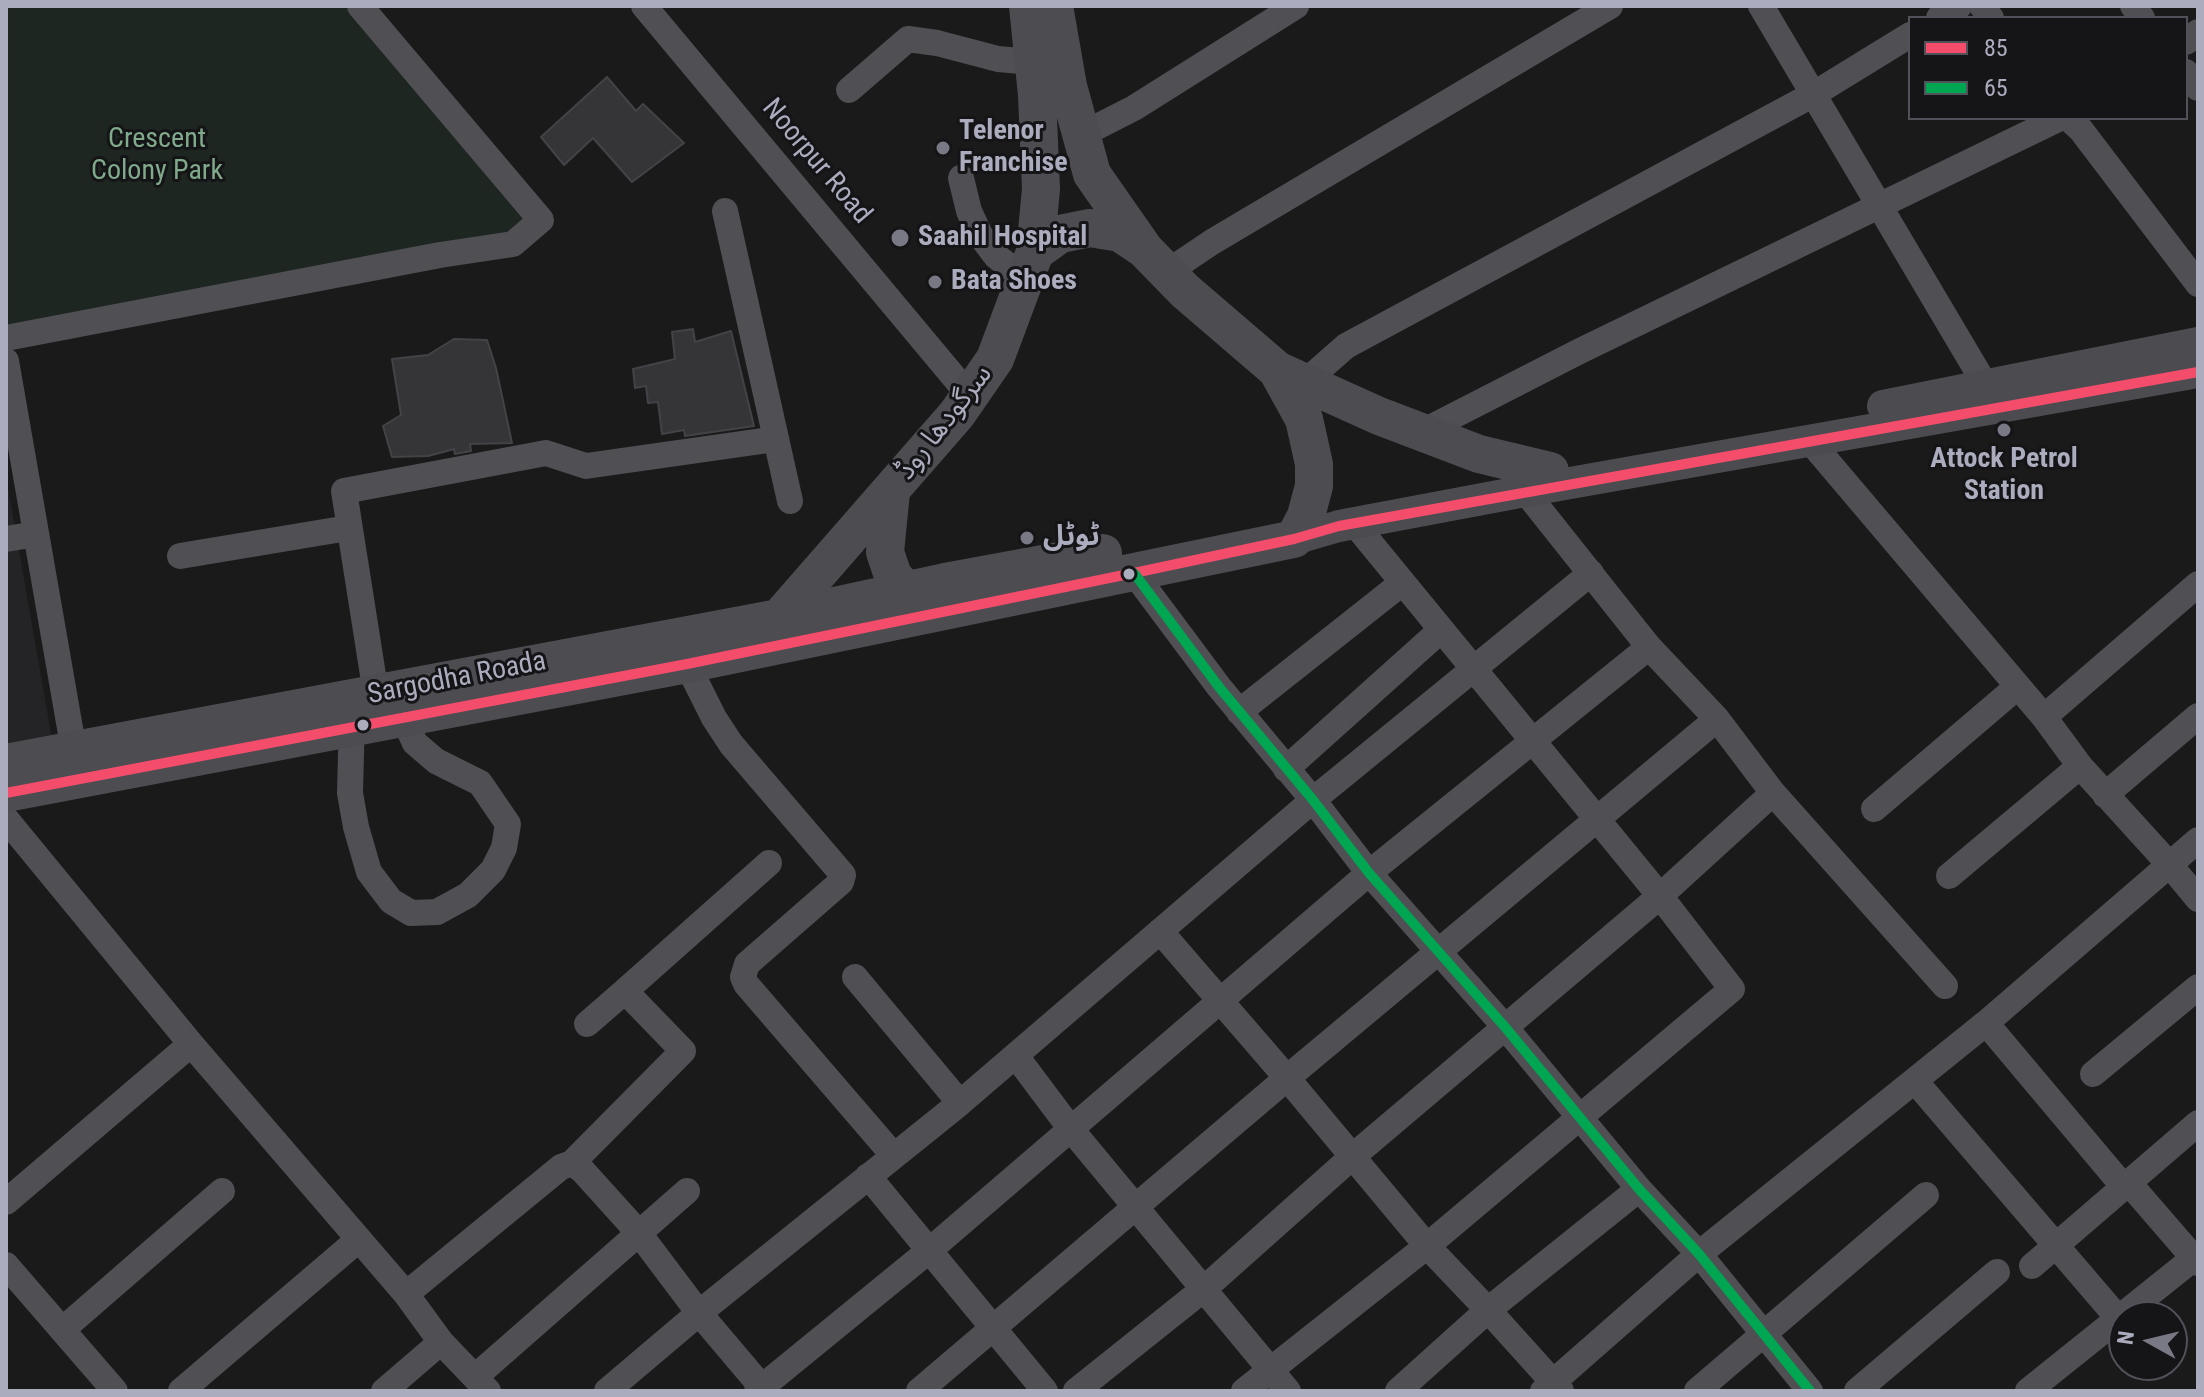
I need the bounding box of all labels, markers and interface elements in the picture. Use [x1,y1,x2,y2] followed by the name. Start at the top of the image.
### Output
[1908,16,2188,120] legend
[1984,34,2008,62] text: 85
[1984,74,2008,102] text: 65
[754,93,878,231] street label: Noorpur Road
[959,115,1068,181] place label: Telenor Franchise
[91,123,223,189] park label: Crescent Colony Park
[934,139,952,157] marker: Telenor Franchise
[918,221,1087,255] place label: Saahil Hospital
[889,227,911,249] marker: Saahil Hospital
[951,265,1077,299] place label: Bata Shoes
[926,273,944,291] marker: Bata Shoes
[890,359,1000,487] street label: سرگودھا روڈ
[1995,421,2013,439] marker: Attock Petrol Station
[1930,443,2078,509] place label: Attock Petrol Station
[1043,521,1100,555] place label: ٹوٹل
[1018,529,1036,547] marker: ٹوٹل
[1121,566,1137,582] unlabelled marker
[365,645,549,713] street label: Sargodha Roada
[355,717,371,733] unlabelled marker
[2108,1301,2188,1381] north arrow
[2112,1329,2139,1346] text: N

